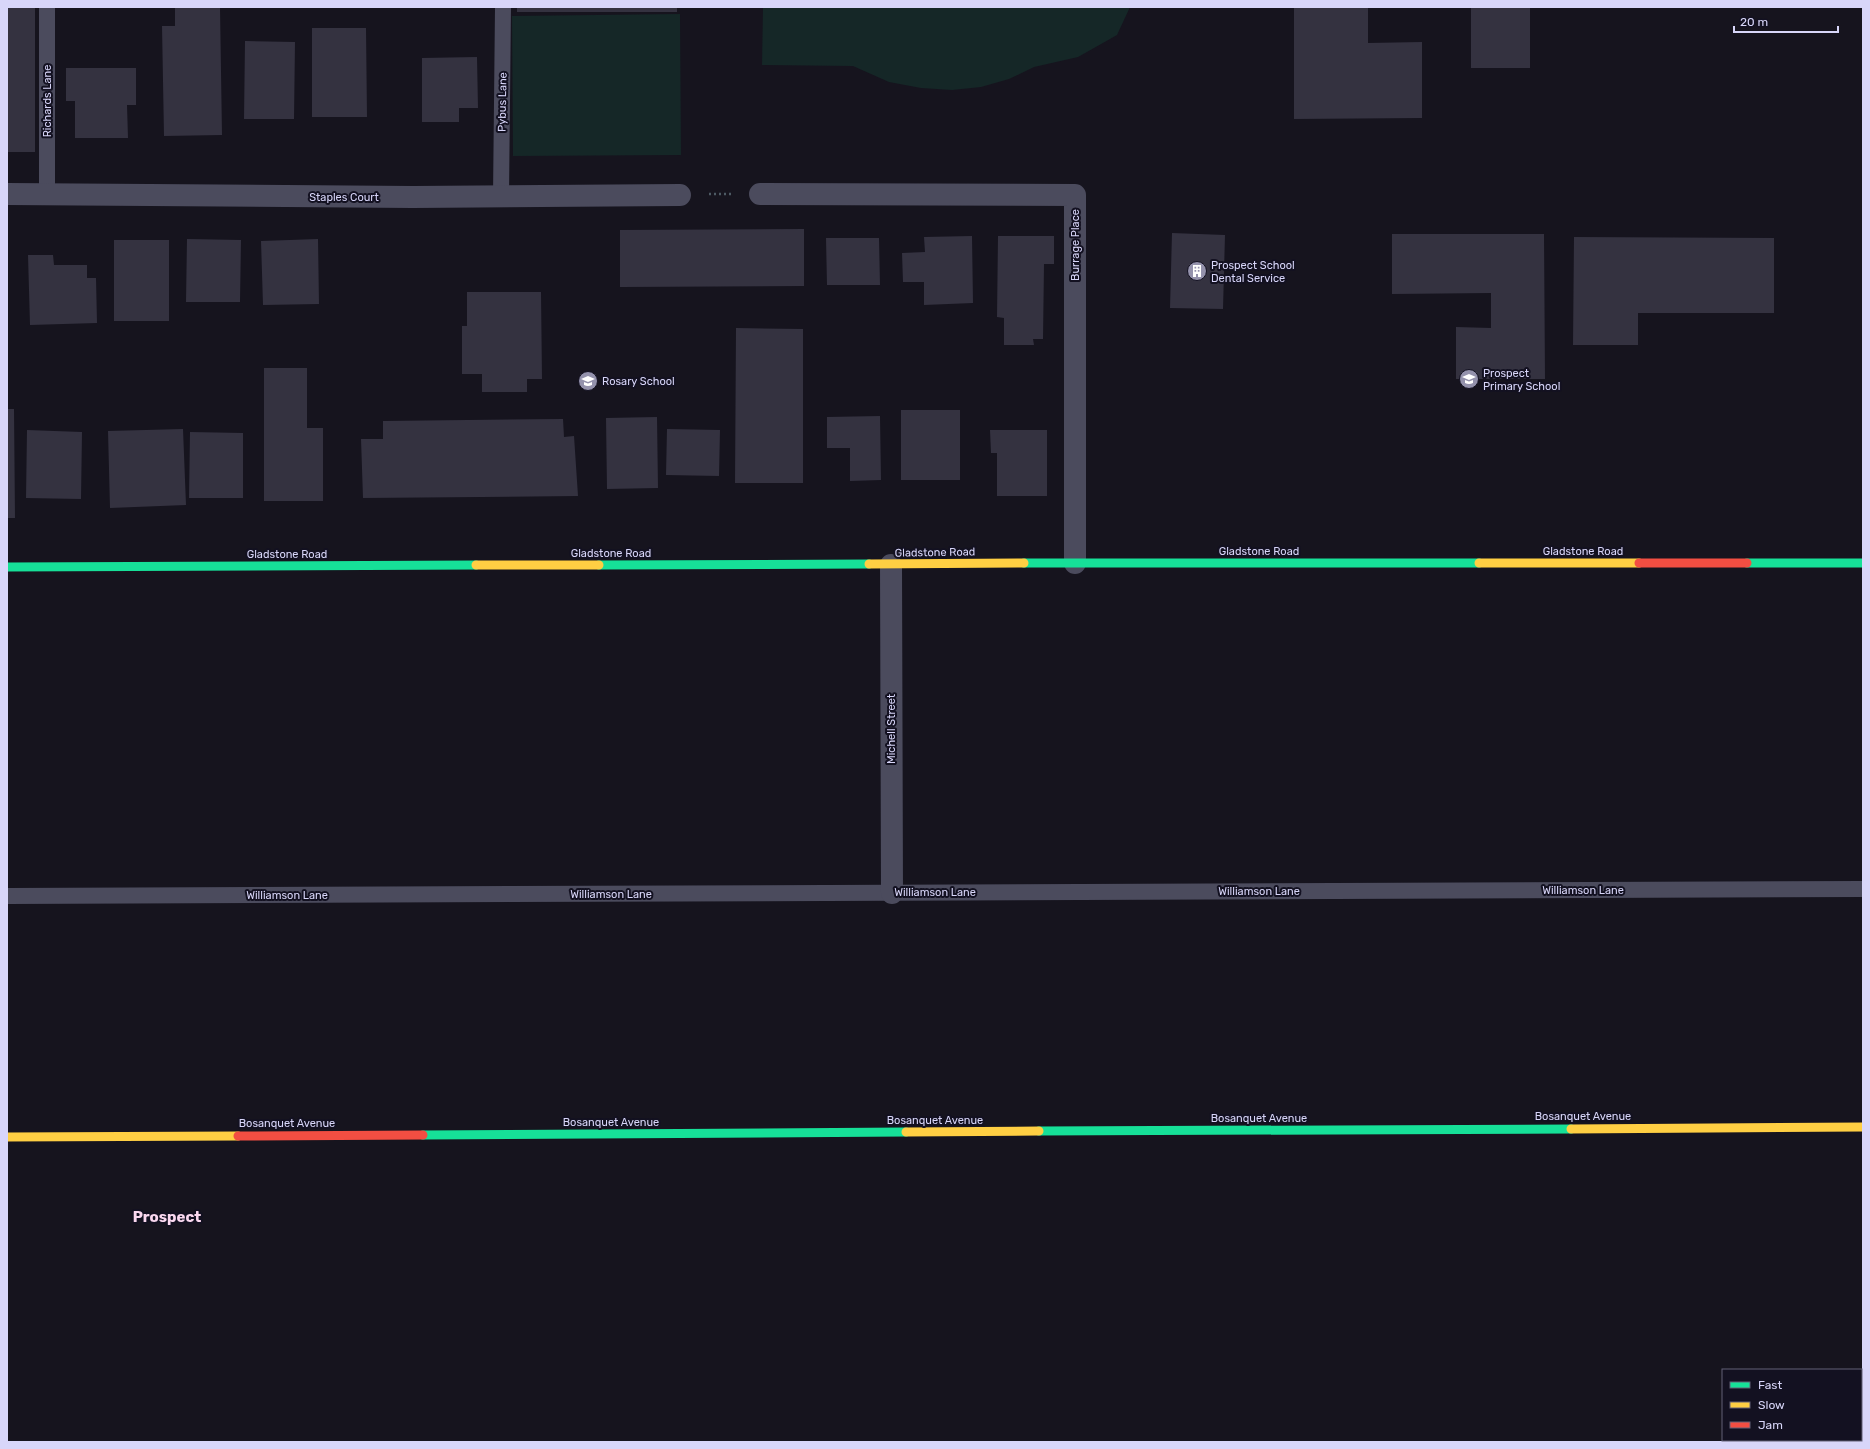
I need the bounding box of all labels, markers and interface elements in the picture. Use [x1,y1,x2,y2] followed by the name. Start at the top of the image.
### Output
[1734,8,1838,34] scale bar
[1740,15,1768,29] text: 20 m
[41,65,54,137] street label: Richards Lane
[495,72,510,132] street label: Pybus Lane
[309,191,380,204] street label: Staples Court
[1069,209,1082,281] street label: Burrage Place
[1211,259,1295,285] place label: Prospect School Dental Service
[1186,260,1208,282] building icon: Prospect School Dental Service
[1483,367,1560,393] place label: Prospect Primary School
[1458,368,1480,390] school or university icon: Prospect Primary School
[577,370,599,392] school or university icon: Rosary School
[602,375,675,388] place label: Rosary School
[895,545,975,560] street label: Gladstone Road
[1219,545,1299,558] street label: Gladstone Road
[1543,545,1623,558] street label: Gladstone Road
[571,547,651,560] street label: Gladstone Road
[247,548,327,561] street label: Gladstone Road
[885,693,898,764] street label: Michell Street
[1542,884,1624,897] street label: Williamson Lane
[1218,885,1300,898] street label: Williamson Lane
[894,886,976,899] street label: Williamson Lane
[570,888,652,901] street label: Williamson Lane
[246,889,328,902] street label: Williamson Lane
[1535,1110,1631,1123] street label: Bosanquet Avenue
[1211,1112,1307,1125] street label: Bosanquet Avenue
[887,1114,983,1127] street label: Bosanquet Avenue
[563,1116,659,1129] street label: Bosanquet Avenue
[239,1117,335,1130] street label: Bosanquet Avenue
[133,1208,201,1226] district label: Prospect
[1722,1369,1862,1441] legend
[1758,1378,1782,1392] text: Fast
[1758,1398,1785,1412] text: Slow
[1758,1418,1783,1432] text: Jam

